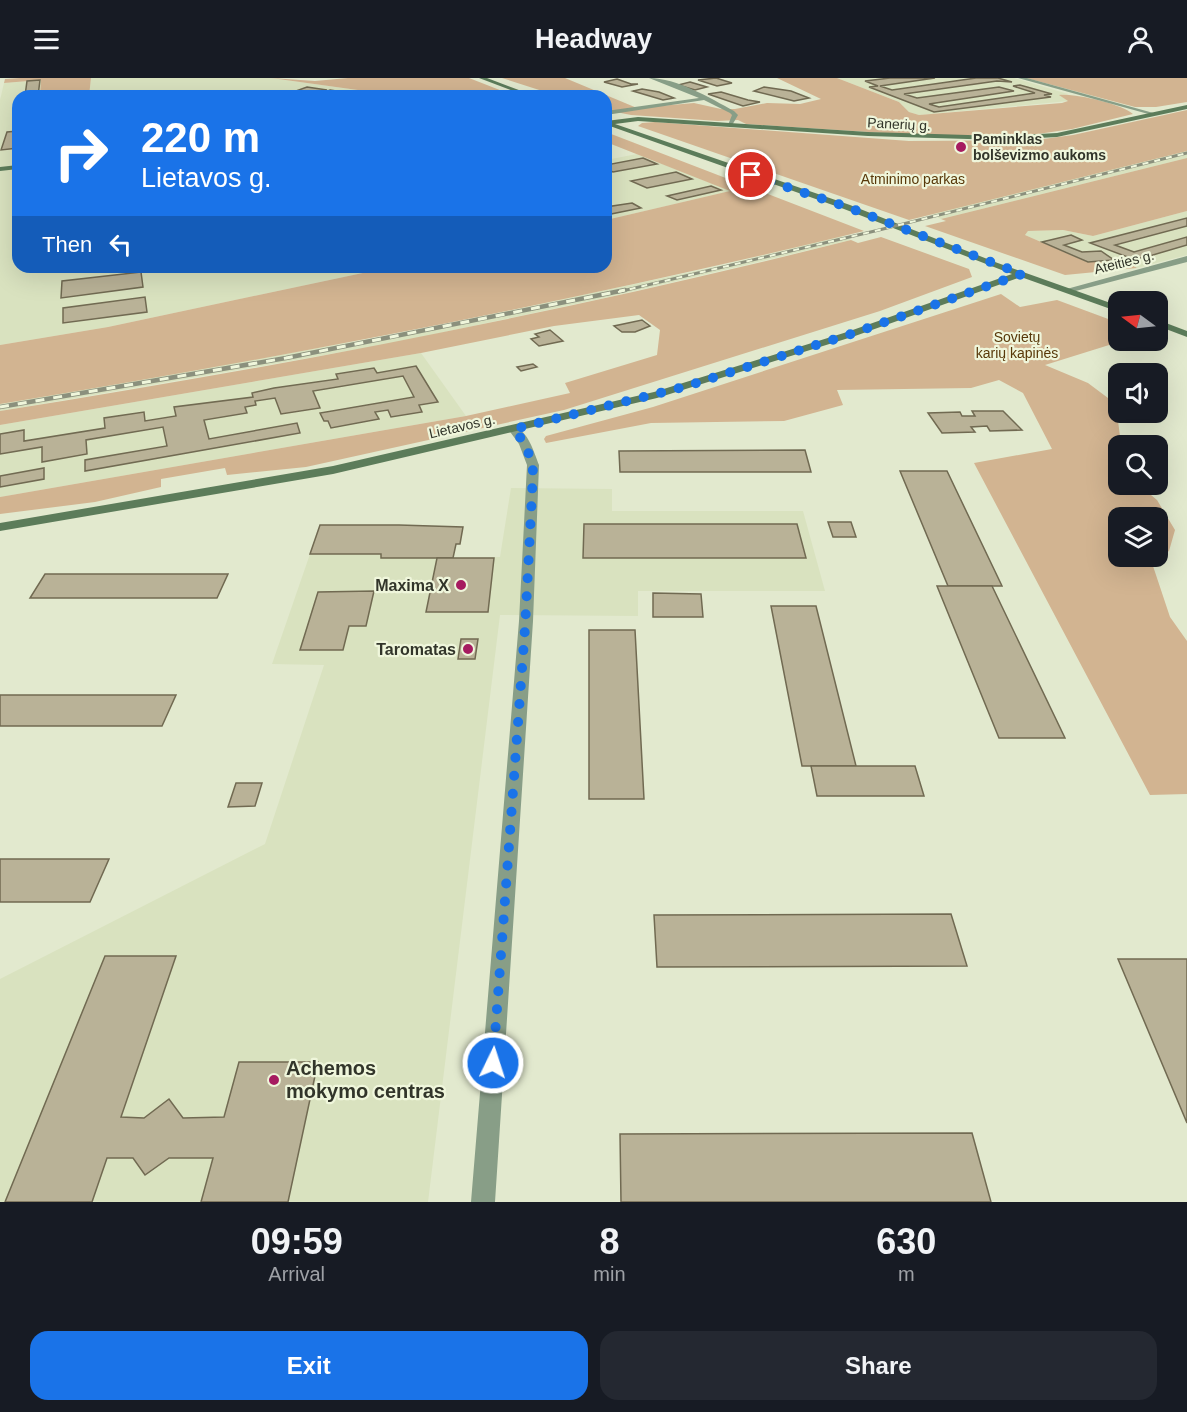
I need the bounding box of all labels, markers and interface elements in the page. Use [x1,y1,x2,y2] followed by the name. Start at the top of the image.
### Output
[30,23,63,56] icon: menu
[1124,23,1157,56] icon: person
[535,24,652,54] text: Headway
[42,114,120,192] icon: right
[141,114,260,161] text: 220 m
[867,114,931,134] street label: Panerių g.
[973,131,1106,163] place label: Paminklas bolševizmo aukoms
[954,140,968,154] marker: Paminklas bolševizmo aukoms
[725,149,776,200] pin
[734,158,767,191] icon: arrive
[141,163,272,193] text: Lietavos g.
[861,171,965,187] park label: Atminimo parkas
[104,228,137,261] icon: left
[42,232,92,257] text: Then
[1092,247,1156,277] street label: Ateities g.
[1108,291,1168,351] north arrow
[1108,291,1168,567] map controls
[976,329,1058,361] park label: Sovietų karių kapinės
[1108,363,1168,423] button: sound
[427,411,497,441] street label: Lietavos g.
[1108,435,1168,495] button: search
[1108,507,1168,567] button: layers
[375,577,449,594] place label: Maxima X
[454,578,468,592] marker: Maxima X
[376,641,456,658] place label: Taromatas
[461,642,475,656] marker: Taromatas
[461,1031,525,1095] position arrow
[286,1057,445,1102] place label: Achemos mokymo centras
[267,1073,281,1087] marker: Achemos mokymo centras
[251,1221,343,1262] text: 09:59
[599,1221,619,1262] text: 8
[876,1221,936,1262] text: 630
[268,1263,325,1285] text: Arrival
[593,1263,626,1285] text: min
[898,1263,915,1285] text: m
[30,1331,588,1400] button: Exit
[600,1331,1157,1400] button: Share

